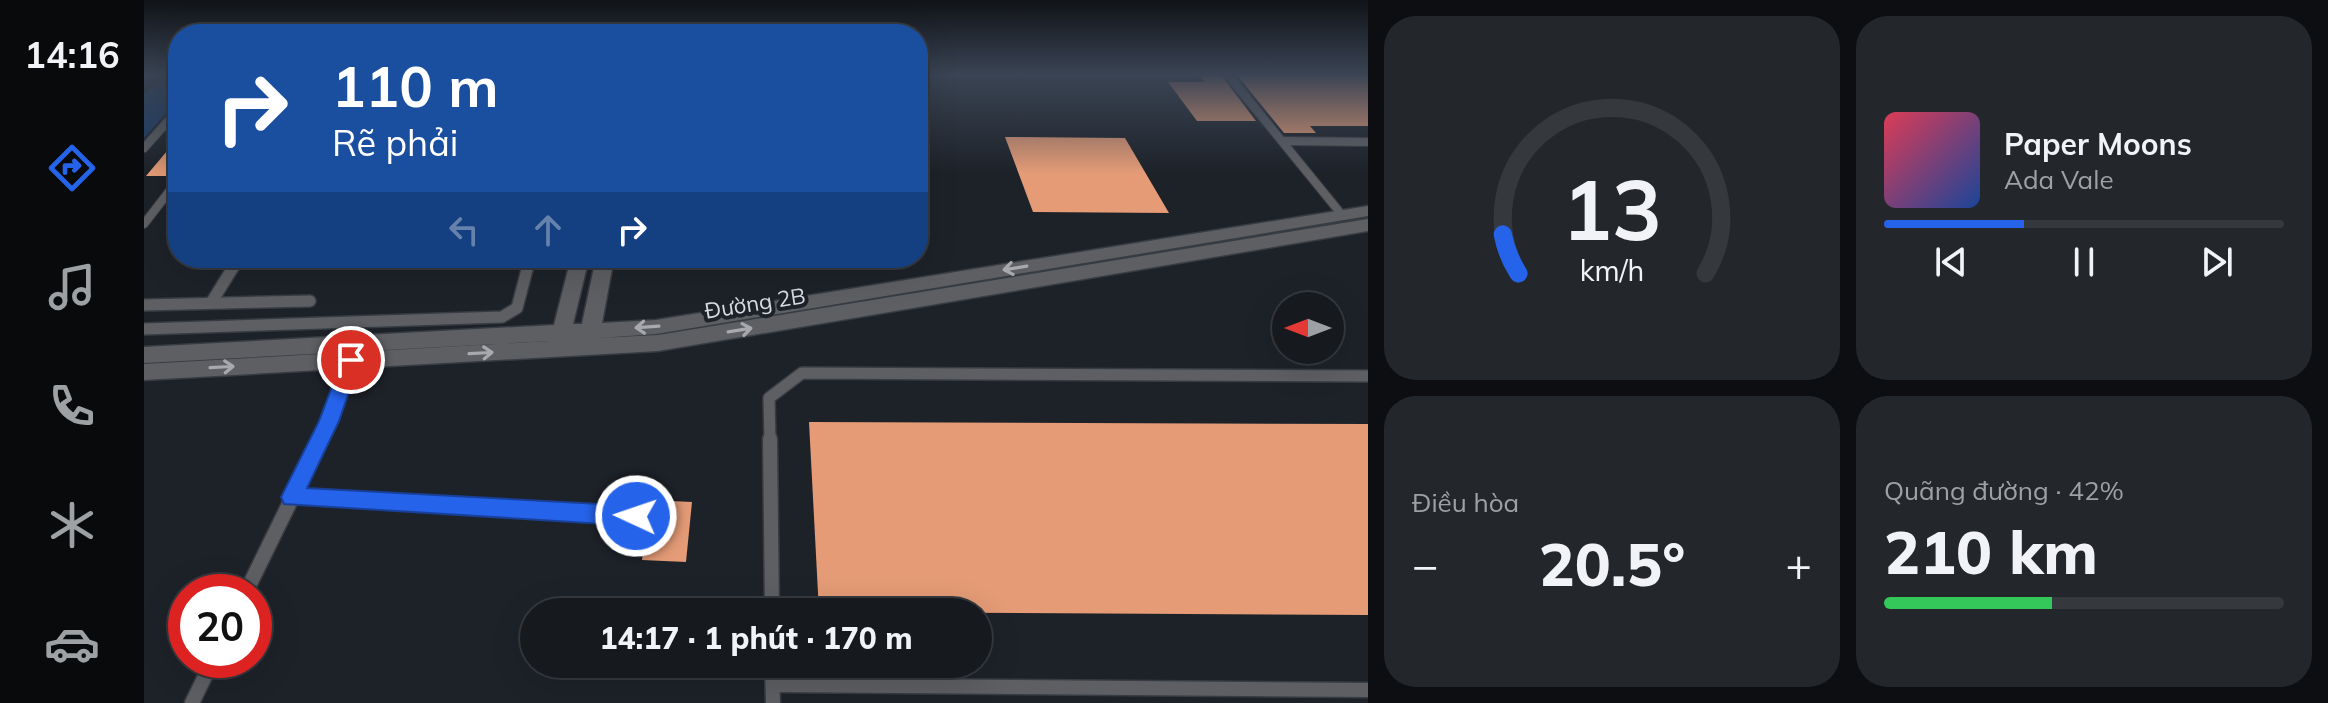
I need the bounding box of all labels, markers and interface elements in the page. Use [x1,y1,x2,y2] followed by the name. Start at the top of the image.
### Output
[24,32,120,77] text: 14:16
[332,51,499,121] text: 110 m
[200,56,304,160] icon: right
[332,120,458,165] text: Rẽ phải
[2004,125,2192,163] text: Paper Moons
[44,140,100,196] icon: directions
[1562,156,1662,261] text: 13
[2004,163,2114,196] text: Ada Vale
[442,208,486,252] icon: left
[526,208,570,252] icon: ahead
[610,208,654,252] icon: right
[1929,240,1973,284] icon: previous
[2062,240,2106,284] icon: pause
[2195,240,2239,284] icon: next
[1580,252,1644,288] text: km/h
[44,259,100,315] icon: music
[1002,261,1028,276] one-way arrow
[703,281,807,325] street label: Đường 2B
[1272,292,1344,364] north arrow
[1272,292,1344,364] map controls
[634,320,661,335] one-way arrow
[727,321,752,336] one-way arrow
[317,326,385,394] pin
[329,338,373,382] icon: arrive
[468,345,494,360] one-way arrow
[208,360,235,375] one-way arrow
[44,378,100,434] icon: phone
[594,474,678,558] position arrow
[1884,474,2124,507] text: Quãng đường · 42%
[1412,486,1519,519] text: Điều hòa
[44,497,100,553] icon: climate
[1884,514,2098,589] text: 210 km
[1539,526,1685,601] text: 20.5°
[1412,537,1438,592] text: −
[1786,537,1812,592] text: +
[168,574,272,678] speed limit sign: 20
[44,616,100,672] icon: car
[599,619,913,657] text: 14:17 · 1 phút · 170 m

